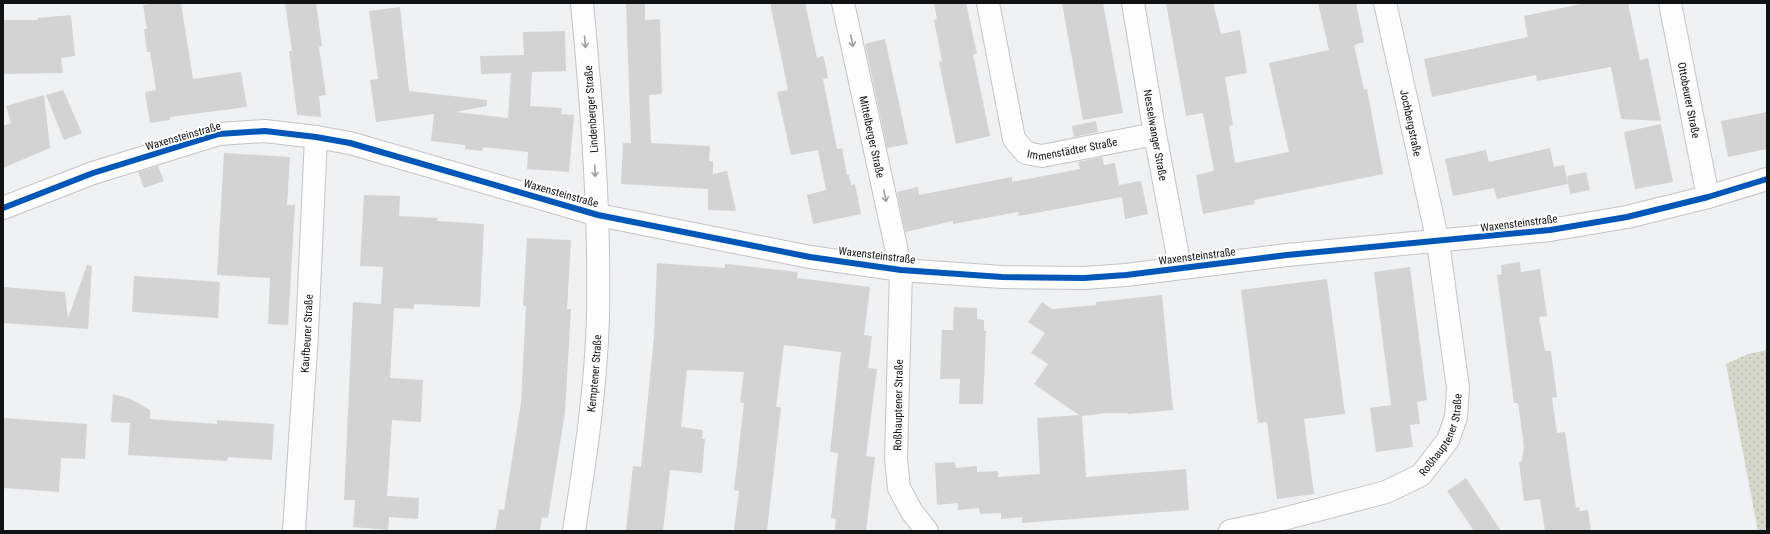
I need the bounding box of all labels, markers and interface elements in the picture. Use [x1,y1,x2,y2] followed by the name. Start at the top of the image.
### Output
[848,34,856,47] one-way arrow
[582,35,589,48] one-way arrow
[1675,61,1702,139] street label: Ottobeurer Straße
[582,65,601,153] street label: Lindenberger Straße
[1397,88,1424,158] street label: Jochbergstraße
[1141,89,1170,182] street label: Nesselwanger Straße
[856,95,887,179] street label: Mittelberger Straße
[144,120,222,153] street label: Waxensteinstraße
[1026,135,1118,164] street label: Immenstädter Straße
[592,164,599,177] one-way arrow
[522,177,600,210] street label: Waxensteinstraße
[882,189,890,202] one-way arrow
[1480,212,1558,235] street label: Waxensteinstraße
[838,244,916,267] street label: Waxensteinstraße
[1158,245,1236,268] street label: Waxensteinstraße
[298,294,316,373] street label: Kaufbeurer Straße
[585,334,604,413] street label: Kemptener Straße
[891,359,906,451] street label: Roßhauptener Straße
[1417,393,1465,479] street label: Roßhauptener Straße

